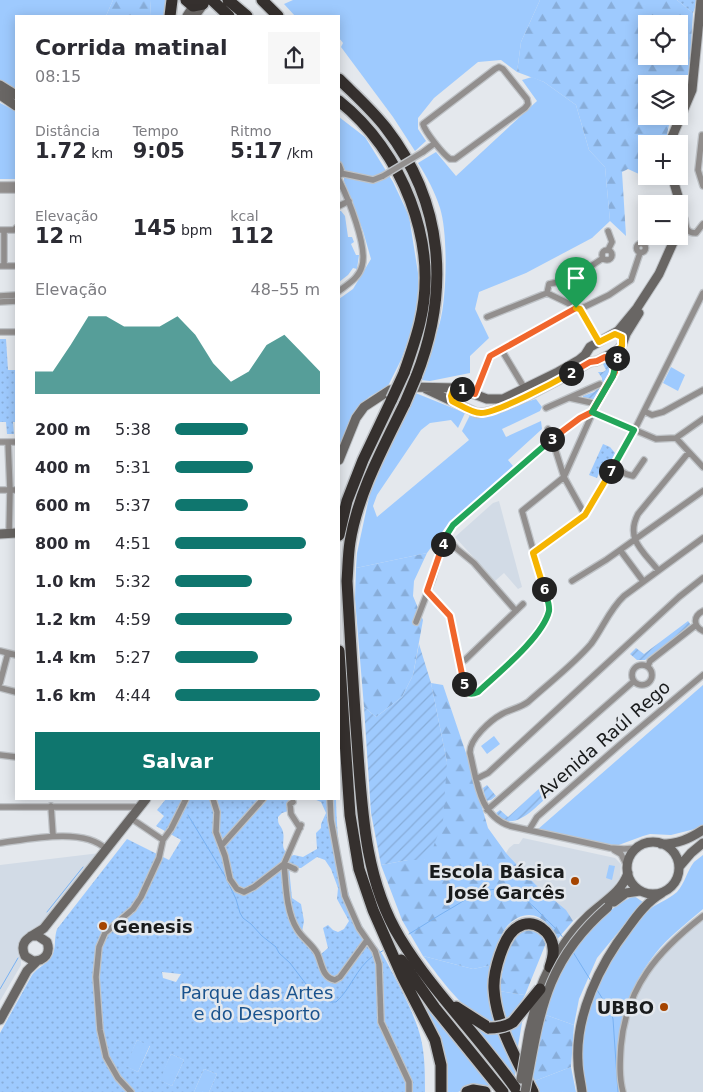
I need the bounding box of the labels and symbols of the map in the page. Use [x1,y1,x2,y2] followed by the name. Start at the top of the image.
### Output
[555,257,597,308] pin
[604,346,630,370] pin: 8
[558,360,584,386] pin: 2
[450,376,474,402] pin: 1
[540,426,564,452] pin: 3
[598,458,624,484] pin: 7
[430,532,456,556] pin: 4
[532,576,556,602] pin: 6
[452,672,476,696] pin: 5
[534,676,674,802] street label: Avenida Raúl Rego
[429,861,565,903] place label: Escola Básica José Garcês
[569,875,581,887] marker: Escola Básica José Garcês
[113,916,193,937] place label: Genesis
[97,920,109,932] marker: Genesis
[181,982,333,1024] park label: Parque das Artes e do Desporto
[597,997,654,1018] place label: UBBO
[658,1001,670,1013] marker: UBBO

